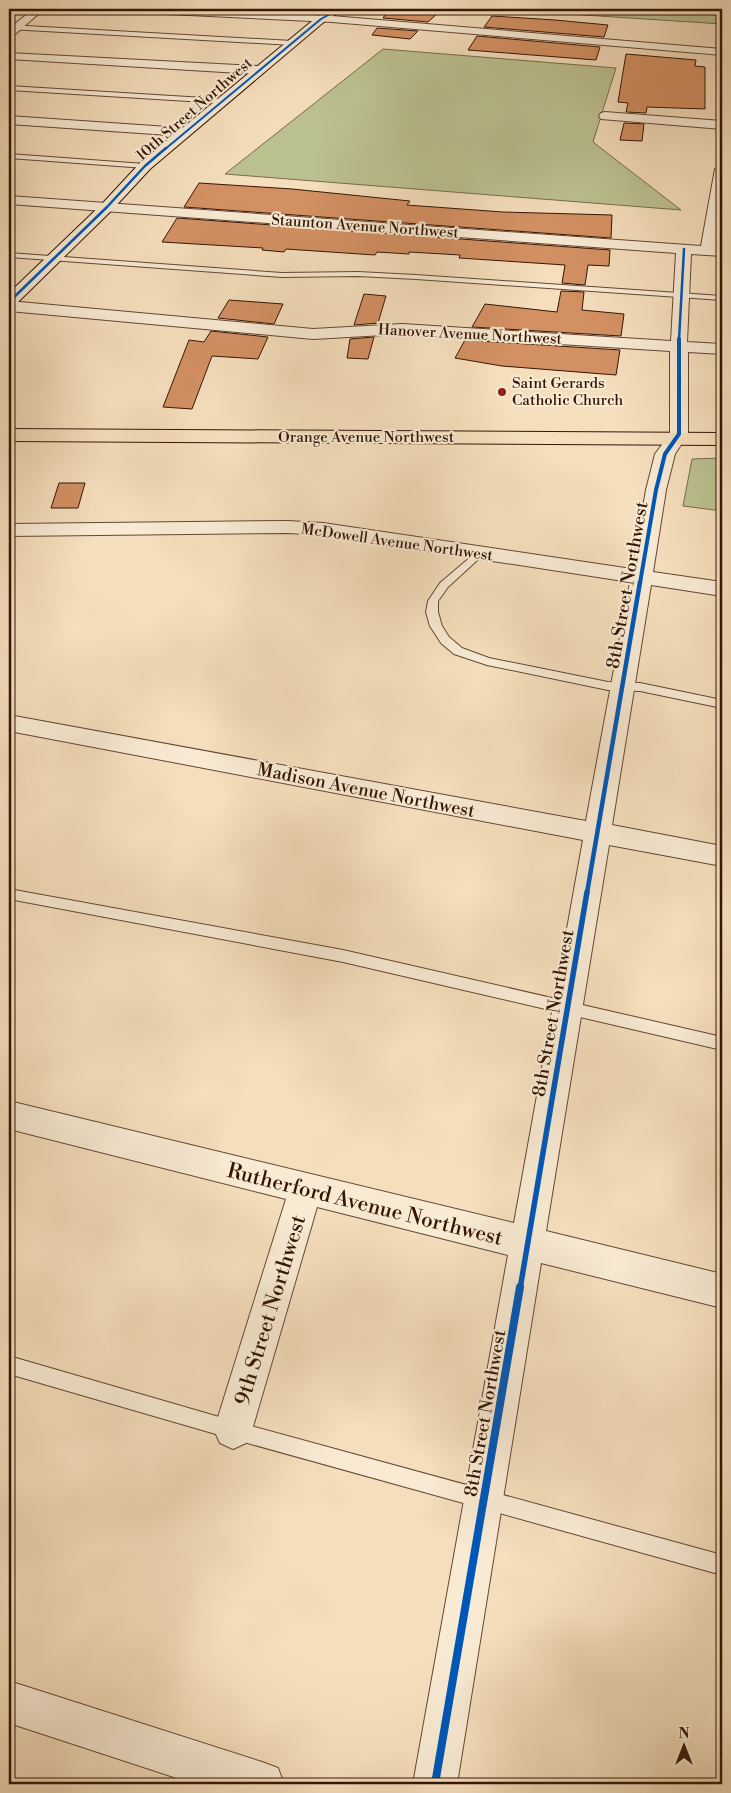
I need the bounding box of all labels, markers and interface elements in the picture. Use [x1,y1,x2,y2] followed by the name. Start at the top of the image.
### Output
[132,53,257,165] street label: 10th Street Northwest
[271,210,460,243] street label: Staunton Avenue Northwest
[378,320,563,349] street label: Hanover Avenue Northwest
[512,374,623,410] place label: Saint Gerards Catholic Church
[496,386,508,398] marker: Saint Gerards Catholic Church
[278,428,455,447] street label: Orange Avenue Northwest
[601,499,654,670] street label: 8th Street Northwest
[300,520,495,565] street label: McDowell Avenue Northwest
[255,758,477,823] street label: Madison Avenue Northwest
[527,927,580,1098] street label: 8th Street Northwest
[224,1158,506,1252] street label: Rutherford Avenue Northwest
[230,1212,312,1408] street label: 9th Street Northwest
[459,1327,512,1498] street label: 8th Street Northwest
[658,1720,708,1770] north arrow
[678,1725,690,1743] text: N

